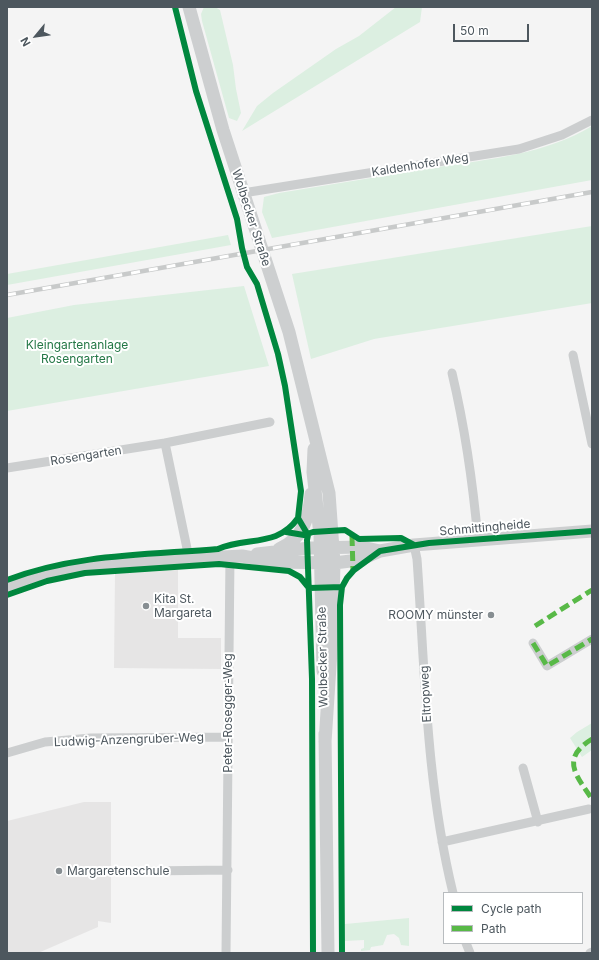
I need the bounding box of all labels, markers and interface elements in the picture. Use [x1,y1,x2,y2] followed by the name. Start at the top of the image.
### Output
[16,16,56,56] north arrow
[455,16,531,42] scale bar
[460,23,489,38] text: 50 m
[17,35,34,49] text: N
[370,150,470,180] street label: Kaldenhofer Weg
[229,168,273,268] street label: Wolbecker Straße
[26,338,128,366] park label: Kleingartenanlage Rosengarten
[49,443,123,469] street label: Rosengarten
[439,517,531,539] street label: Schmittingheide
[154,592,212,620] place label: Kita St. Margareta
[141,601,151,611] marker: Kita St. Margareta
[315,606,331,708] street label: Wolbecker Straße
[388,608,483,622] place label: ROOMY münster
[486,610,496,620] marker: ROOMY münster
[221,653,235,773] street label: Peter-Rosegger-Weg
[417,665,435,723] street label: Eltropweg
[54,730,204,750] street label: Ludwig-Anzengruber-Weg
[67,864,169,878] place label: Margaretenschule
[54,866,64,876] marker: Margaretenschule
[443,892,583,944] legend
[481,901,542,916] text: Cycle path
[481,921,506,936] text: Path

